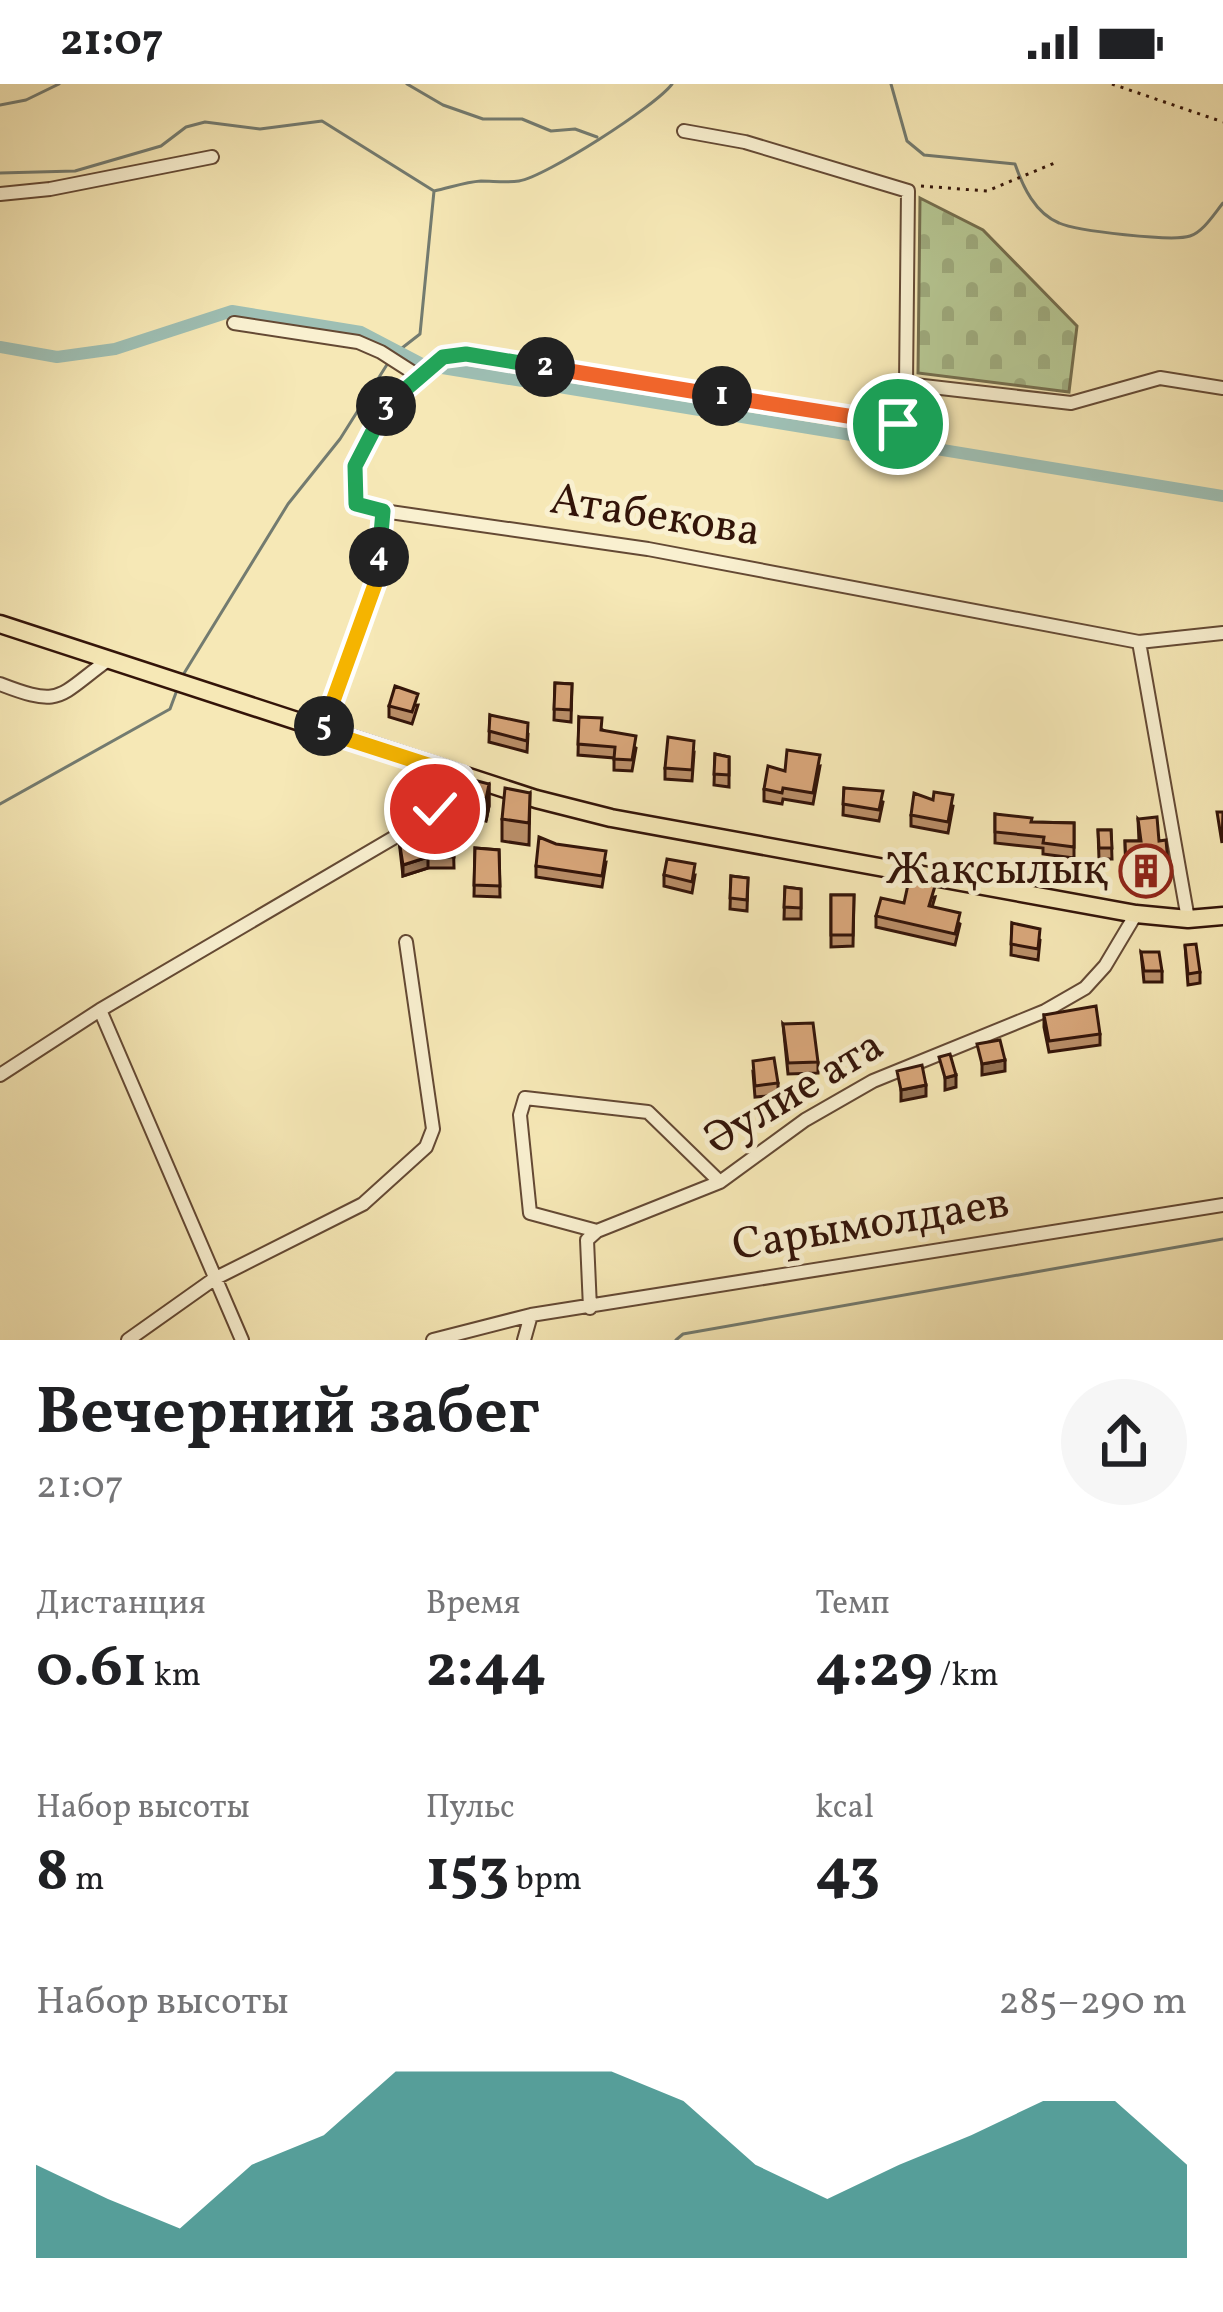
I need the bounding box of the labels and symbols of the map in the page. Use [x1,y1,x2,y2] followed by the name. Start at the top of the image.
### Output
[515,337,575,397] pin: 2
[692,366,752,426] pin: 1
[847,373,949,475] pin
[356,376,416,436] pin: 3
[545,469,765,565] street label: Атабекова
[349,527,409,587] pin: 4
[294,696,354,756] pin: 5
[384,758,486,860] pin
[885,840,1108,903] place label: Жақсылық
[1118,843,1174,899] building icon: Жақсылық
[693,1016,897,1172] street label: Әулие ата
[728,1173,1014,1279] street label: Сарымолдаев

